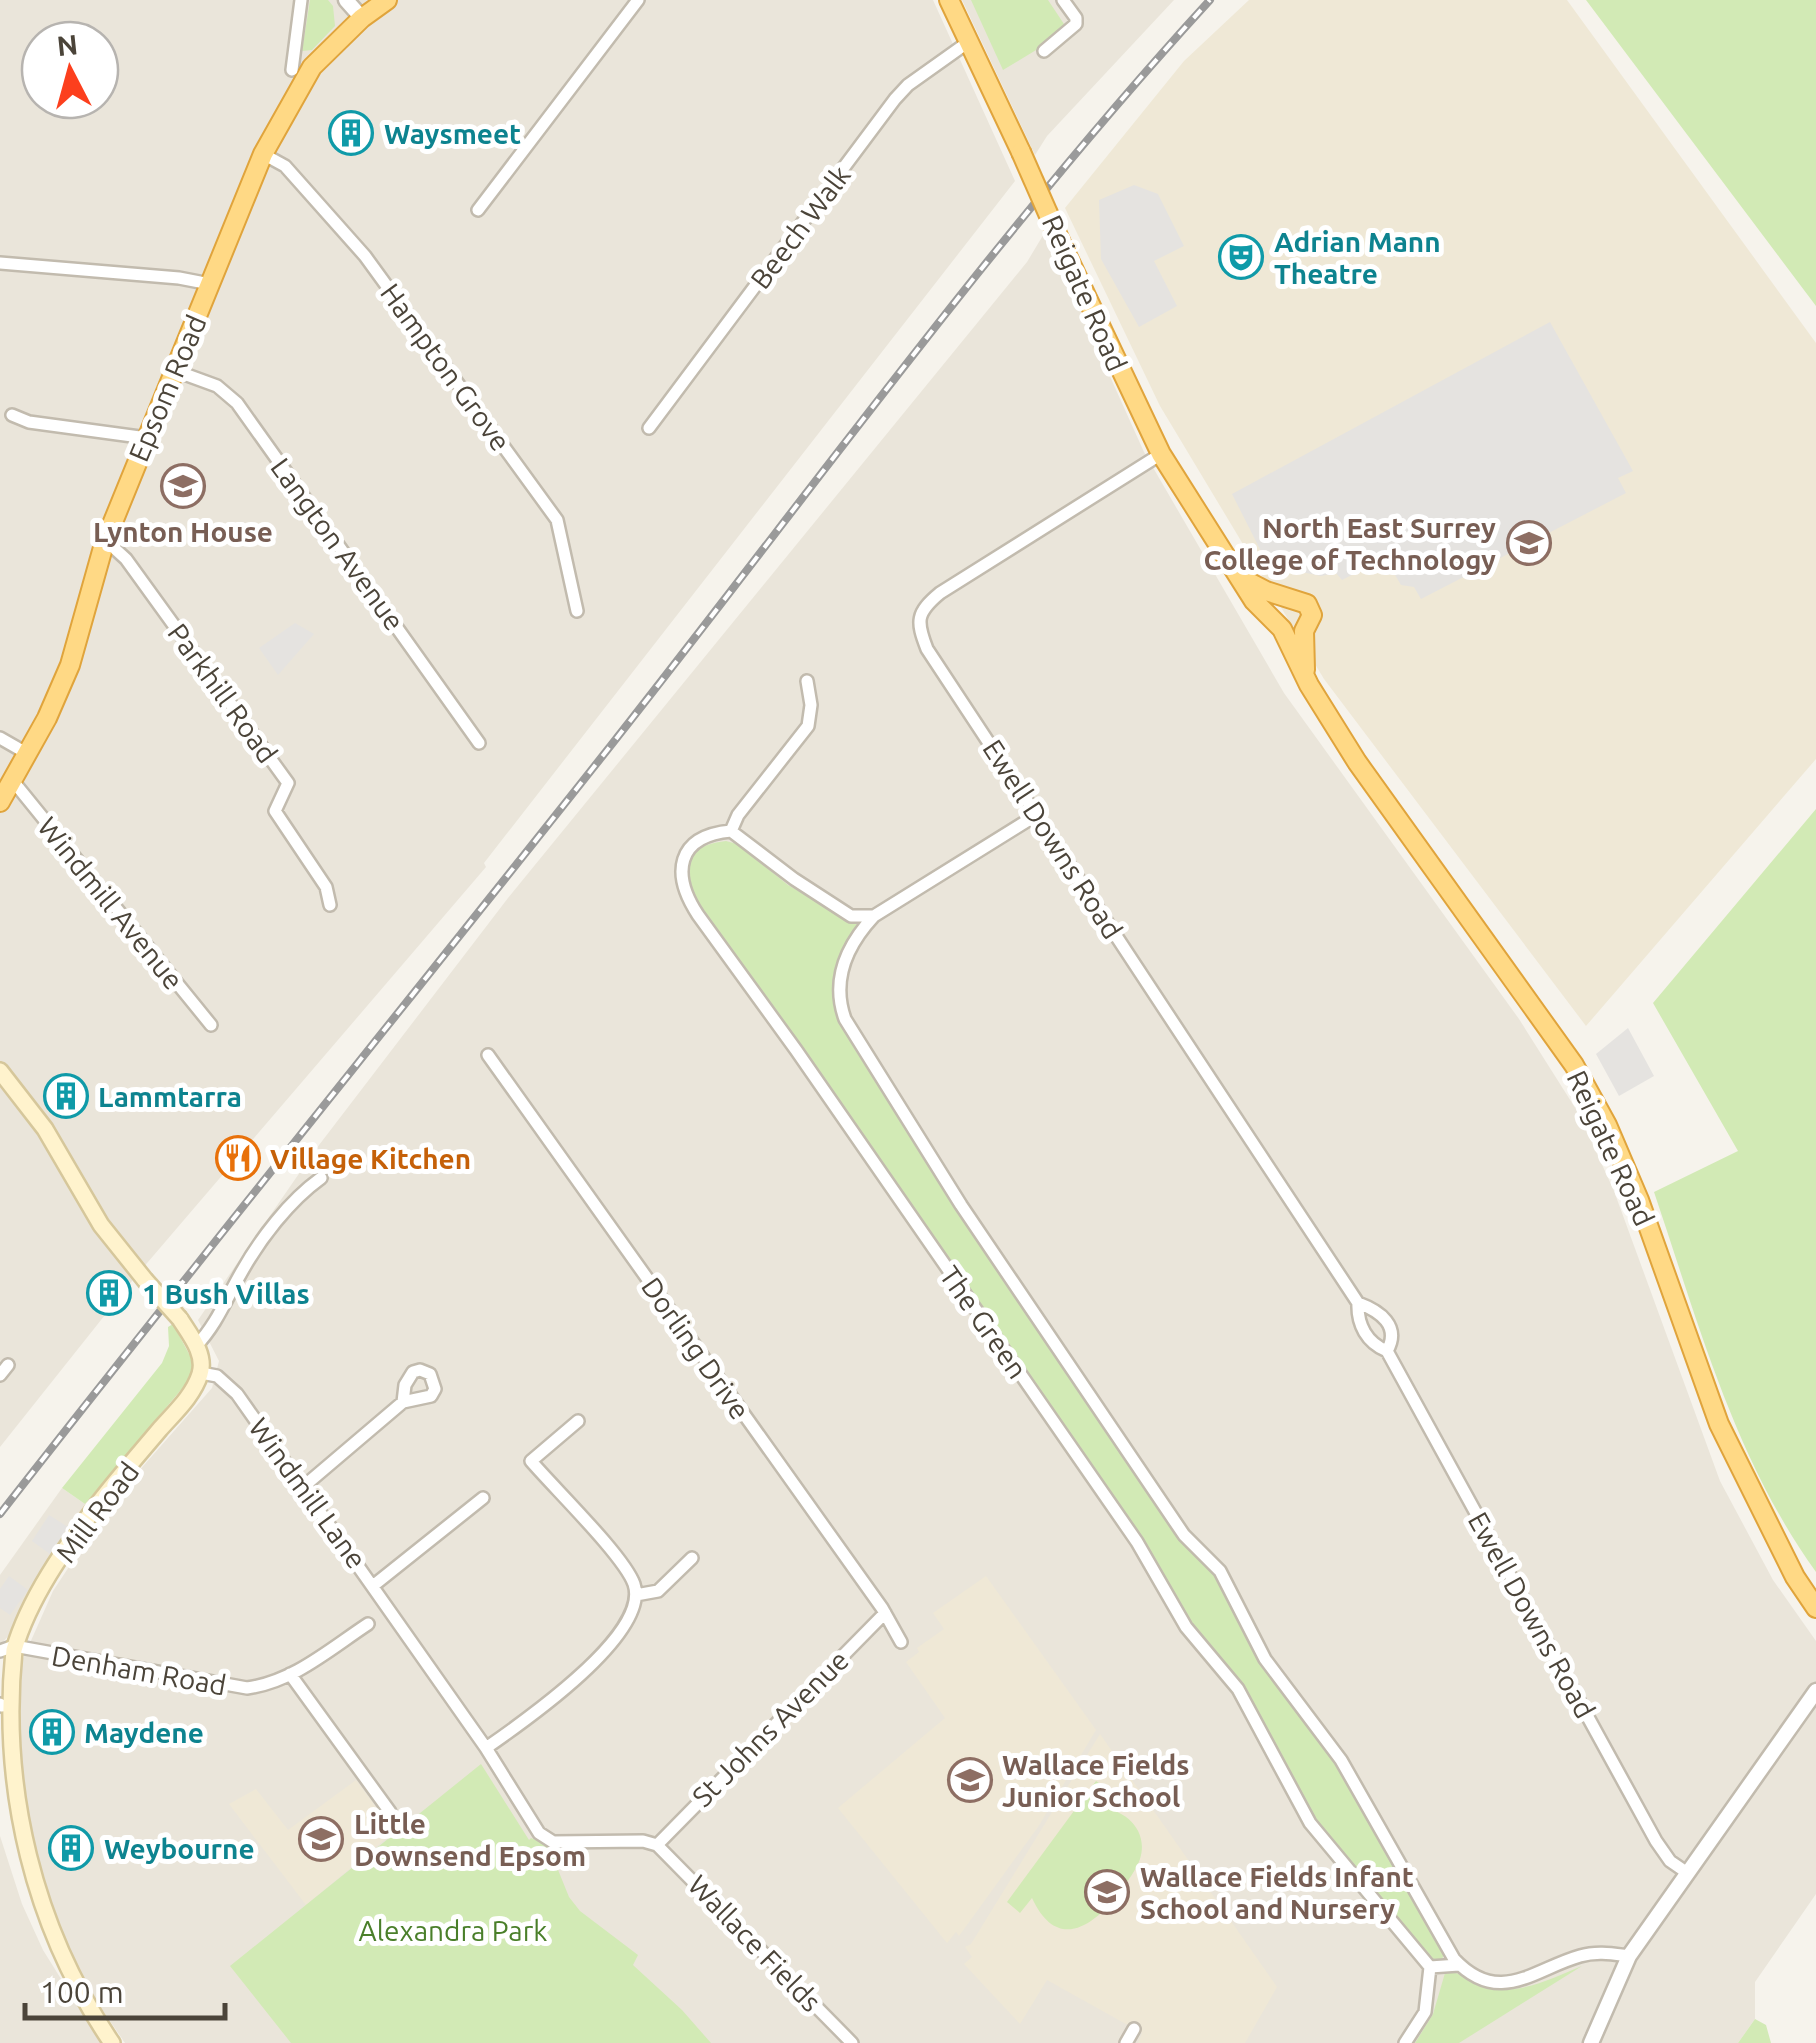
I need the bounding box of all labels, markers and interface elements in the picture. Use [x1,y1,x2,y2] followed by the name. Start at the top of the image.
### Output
[20,20,120,120] north arrow
[55,28,79,61] text: N
[328,110,374,156] building icon: Waysmeet
[384,118,521,149] place label: Waysmeet
[744,160,856,294] street label: Beech Walk
[1037,210,1133,376] street label: Reigate Road
[1274,226,1441,289] place label: Adrian Mann Theatre
[1218,234,1264,280] theatre icon: Adrian Mann Theatre
[375,278,517,456] street label: Hampton Grove
[122,310,212,466] street label: Epsom Road
[265,452,411,636] street label: Langton Avenue
[160,463,206,509] school or university icon: Lynton House
[1203,512,1496,575] place label: North East Surrey College of Technology
[93,516,273,547] place label: Lynton House
[1506,520,1552,566] school or university icon: North East Surrey College of Technology
[162,618,284,768] street label: Parkhill Road
[977,734,1129,944] street label: Ewell Downs Road
[32,811,190,995] street label: Windmill Avenue
[1562,1066,1660,1230] street label: Reigate Road
[43,1073,89,1119] building icon: Lammtarra
[98,1081,242,1112] place label: Lammtarra
[215,1135,261,1181] restaurant icon: Village Kitchen
[270,1143,471,1174] place label: Village Kitchen
[934,1260,1034,1384] street label: The Green
[86,1270,132,1316] building icon: 1 Bush Villas
[636,1271,756,1425] street label: Dorling Drive
[142,1278,310,1309] place label: 1 Bush Villas
[243,1412,373,1574] street label: Windmill Lane
[49,1456,145,1568] street label: Mill Road
[1463,1507,1601,1723] street label: Ewell Downs Road
[49,1639,229,1701] street label: Denham Road
[686,1644,854,1812] street label: St Johns Avenue
[29,1709,75,1755] building icon: Maydene
[84,1717,204,1748] place label: Maydene
[1002,1749,1189,1812] place label: Wallace Fields Junior School
[947,1757,993,1803] school or university icon: Wallace Fields Junior School
[354,1808,586,1871] place label: Little Downsend Epsom
[298,1816,344,1862] school or university icon: Little Downsend Epsom
[48,1825,94,1871] building icon: Weybourne
[104,1833,255,1864] place label: Weybourne
[1140,1861,1414,1924] place label: Wallace Fields Infant School and Nursery
[683,1869,827,2017] street label: Wallace Fields
[1084,1869,1130,1915] school or university icon: Wallace Fields Infant School and Nursery
[359,1915,547,1946] park label: Alexandra Park
[25,1958,225,2020] scale bar
[40,1975,124,2009] text: 100 m

